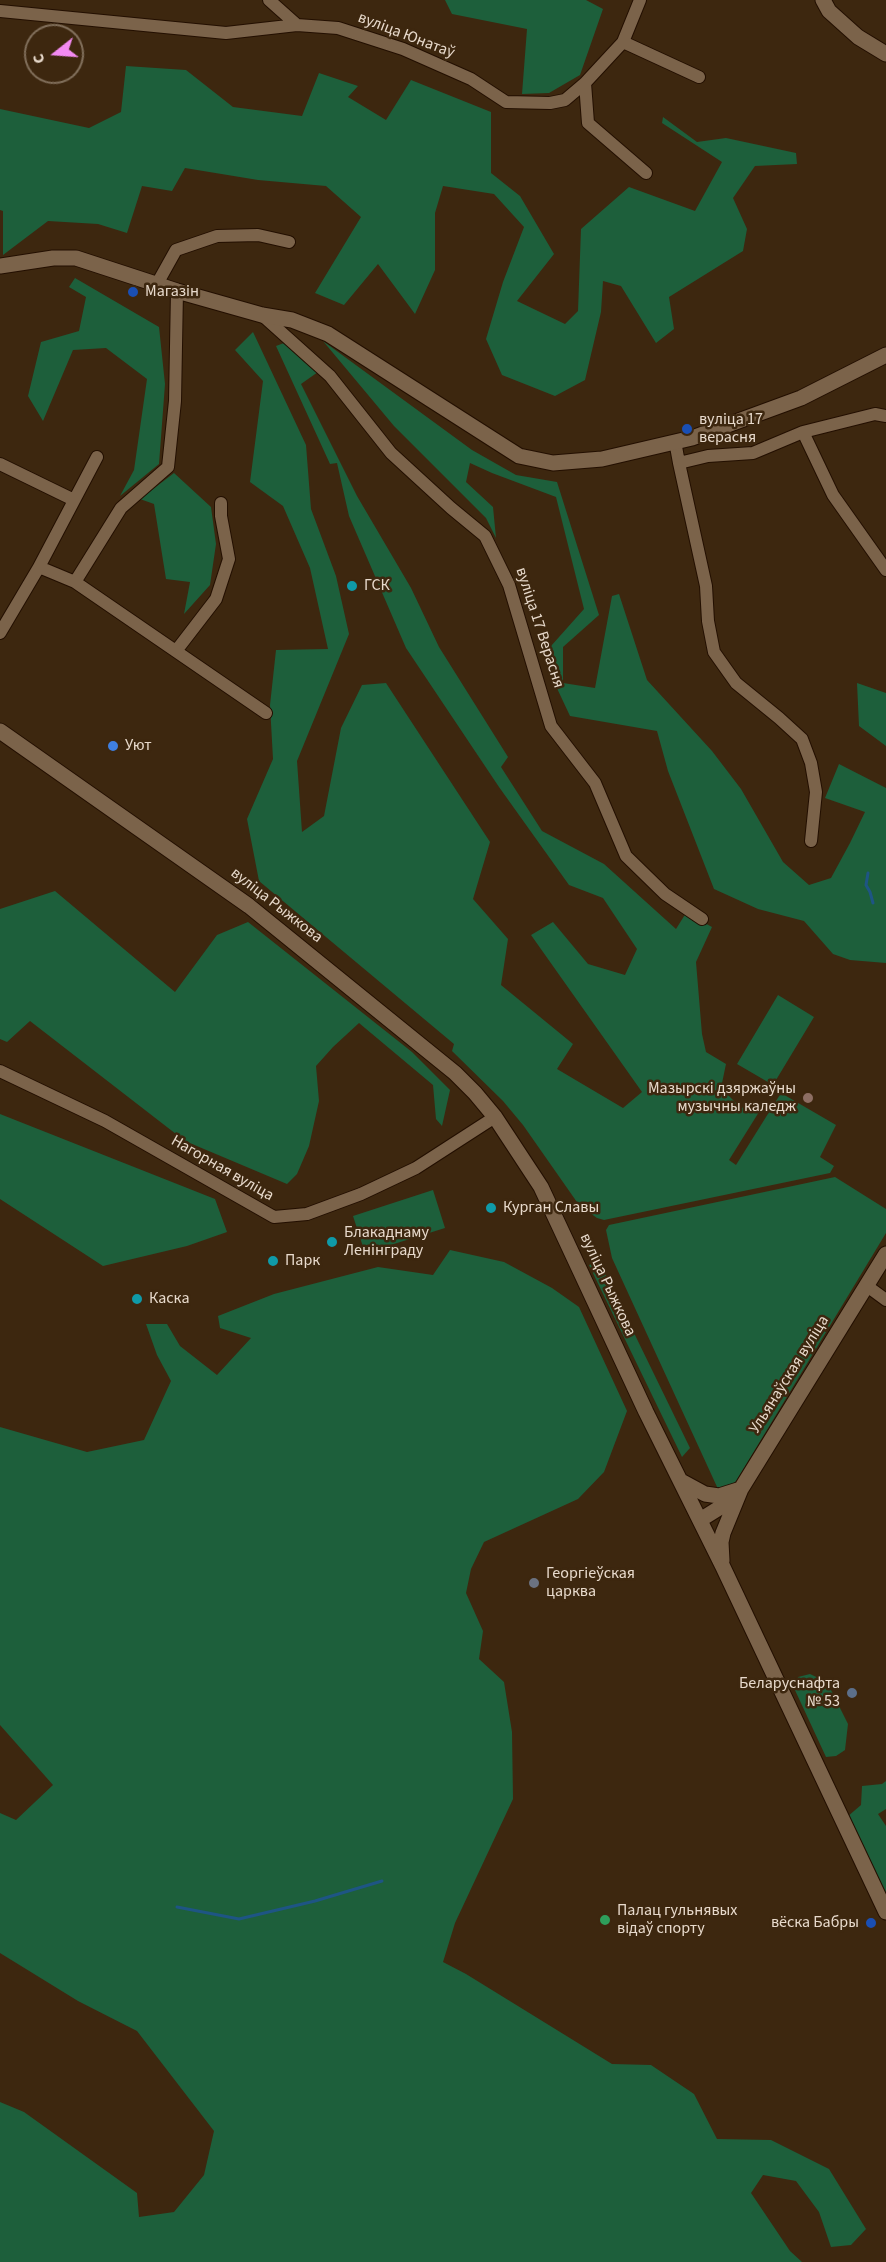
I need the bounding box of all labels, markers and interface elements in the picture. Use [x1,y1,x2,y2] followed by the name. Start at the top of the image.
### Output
[355,9,457,63] street label: вуліца Юнатаў
[24,24,84,84] north arrow
[27,51,51,66] text: С
[145,282,199,302] place label: Магазін
[126,285,140,299] marker: Магазін
[699,410,763,448] place label: вуліца 17 верасня
[680,422,694,436] marker: вуліца 17 верасня
[510,565,568,691] street label: вуліца 17 Верасня
[364,576,390,596] place label: ГСК
[345,579,359,593] marker: ГСК
[125,736,152,756] place label: Уют
[106,739,120,753] marker: Уют
[226,864,326,948] street label: вуліца Рыжкова
[648,1079,796,1117] place label: Мазырскі дзяржаўны музычны каледж
[801,1091,815,1105] marker: Мазырскі дзяржаўны музычны каледж
[167,1132,277,1206] street label: Нагорная вуліца
[503,1198,599,1218] place label: Курган Славы
[484,1201,498,1215] marker: Курган Славы
[344,1223,429,1261] place label: Блакаднаму Ленінграду
[575,1230,639,1340] street label: вуліца Рыжкова
[325,1235,339,1249] marker: Блакаднаму Ленінграду
[285,1251,320,1271] place label: Парк
[266,1254,280,1268] marker: Парк
[149,1289,189,1309] place label: Каска
[130,1292,144,1306] marker: Каска
[746,1313,834,1437] street label: Ульянаўская вуліца
[546,1564,635,1602] place label: Георгіеўская царква
[527,1576,541,1590] marker: Георгіеўская царква
[739,1674,840,1712] place label: Беларуснафта № 53
[845,1686,859,1700] marker: Беларуснафта № 53
[617,1901,737,1939] place label: Палац гульнявых відаў спорту
[598,1913,612,1927] marker: Палац гульнявых відаў спорту
[771,1913,859,1933] place label: вёска Бабры
[864,1916,878,1930] marker: вёска Бабры

